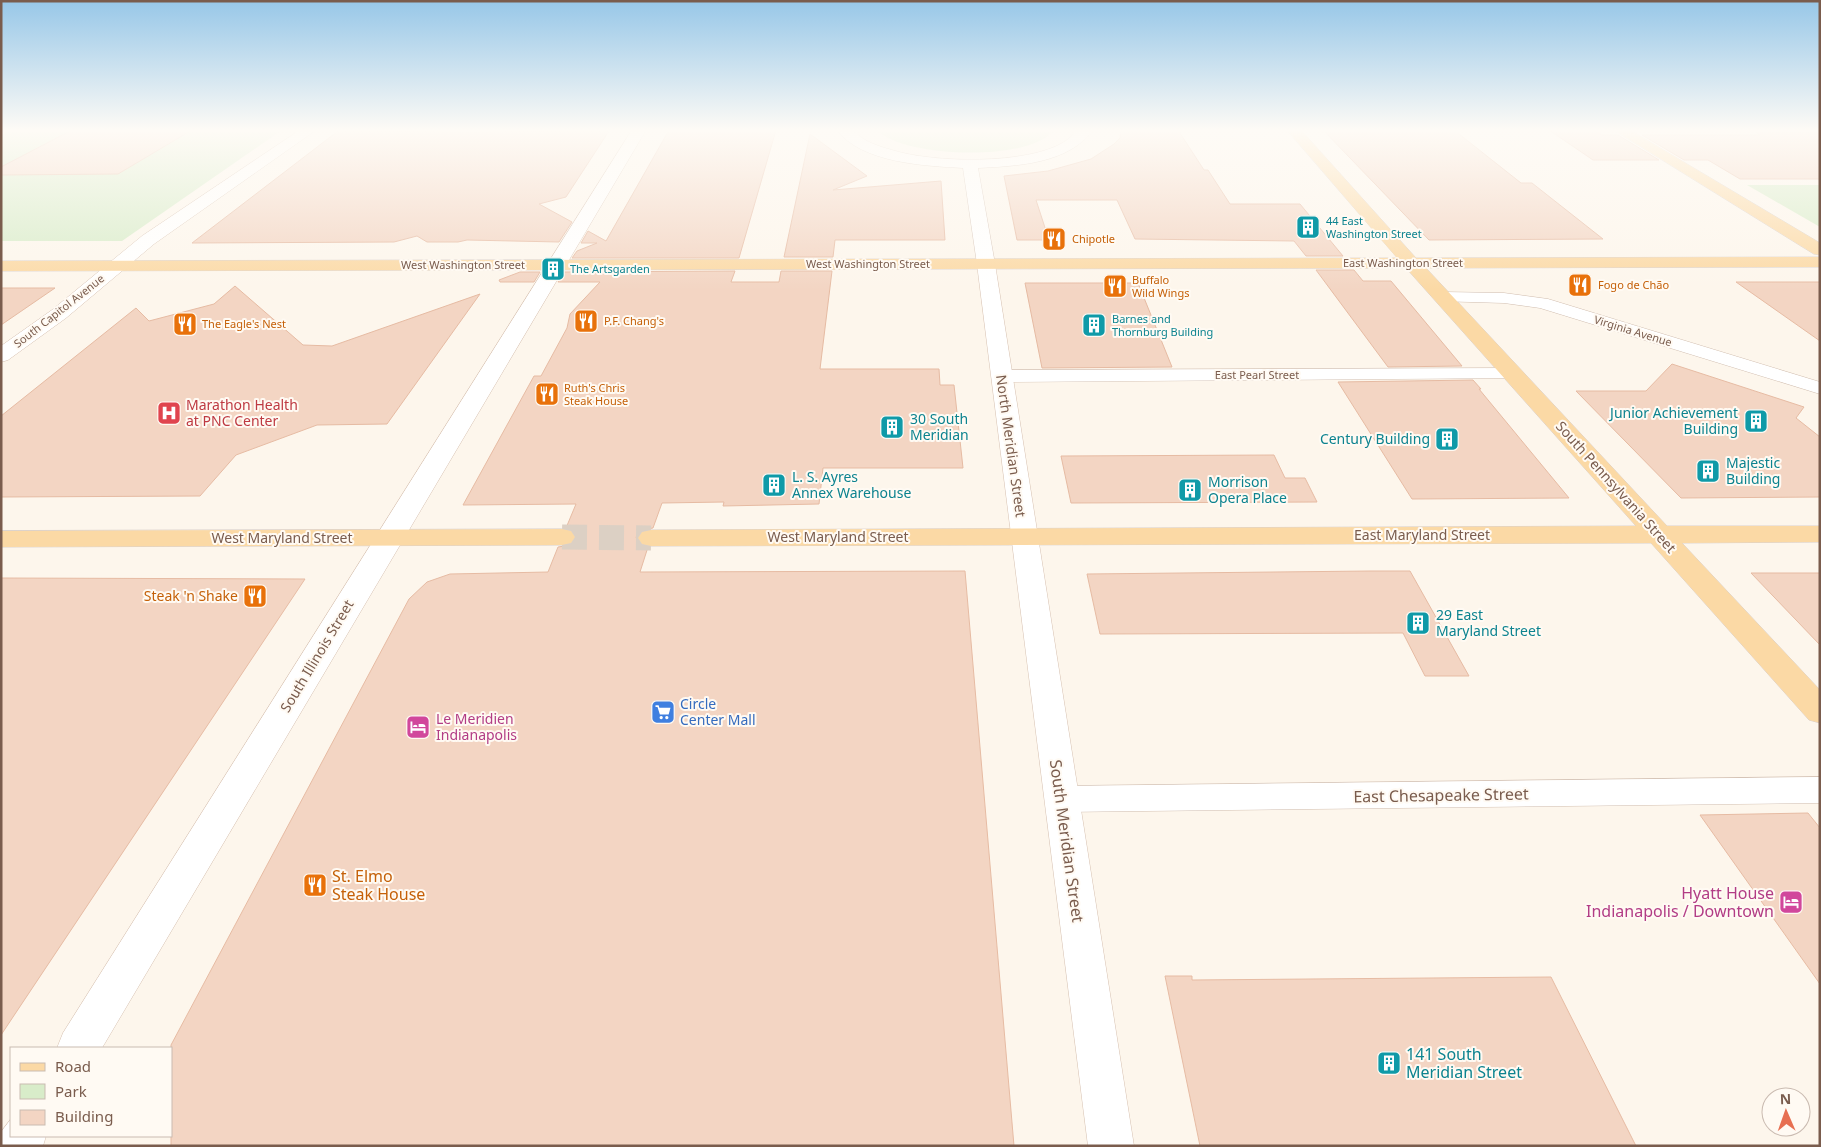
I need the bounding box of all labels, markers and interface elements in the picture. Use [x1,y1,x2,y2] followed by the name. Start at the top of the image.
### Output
[1326,213,1422,241] place label: 44 East Washington Street
[1295,214,1321,240] building icon: 44 East Washington Street
[1041,226,1067,252] restaurant icon: Chipotle
[1072,231,1115,246] place label: Chipotle
[1343,255,1463,270] street label: East Washington Street
[540,256,566,282] building icon: The Artsgarden
[806,256,930,271] street label: West Washington Street
[401,257,525,272] street label: West Washington Street
[570,261,650,276] place label: The Artsgarden
[10,271,107,351] street label: South Capitol Avenue
[1132,272,1189,300] place label: Buffalo Wild Wings
[1567,272,1593,298] restaurant icon: Fogo de Chão
[1102,273,1128,299] restaurant icon: Buffalo Wild Wings
[1598,277,1669,292] place label: Fogo de Chão
[573,308,599,334] restaurant icon: P.F. Chang's
[172,311,198,337] restaurant icon: The Eagle's Nest
[1112,311,1213,339] place label: Barnes and Thornburg Building
[1081,312,1107,338] building icon: Barnes and Thornburg Building
[1592,312,1674,350] street label: Virginia Avenue
[604,313,664,328] place label: P.F. Chang's
[202,316,286,331] place label: The Eagle's Nest
[1215,367,1299,382] street label: East Pearl Street
[992,373,1031,518] street label: North Meridian Street
[564,380,628,408] place label: Ruth's Chris Steak House
[534,381,560,407] restaurant icon: Ruth's Chris Steak House
[186,395,298,430] place label: Marathon Health at PNC Center
[156,400,182,426] hospital icon: Marathon Health at PNC Center
[1608,403,1738,438] place label: Junior Achievement Building
[1743,408,1769,434] building icon: Junior Achievement Building
[910,409,969,444] place label: 30 South Meridian
[879,414,905,440] building icon: 30 South Meridian
[1552,417,1681,557] street label: South Pennsylvania Street
[1434,426,1460,452] building icon: Century Building
[1320,429,1430,448] place label: Century Building
[1726,453,1780,488] place label: Majestic Building
[1695,458,1721,484] building icon: Majestic Building
[792,467,911,502] place label: L. S. Ayres Annex Warehouse
[761,472,787,498] building icon: L. S. Ayres Annex Warehouse
[1208,472,1287,507] place label: Morrison Opera Place
[1177,477,1203,503] building icon: Morrison Opera Place
[1354,525,1490,544] street label: East Maryland Street
[768,527,908,546] street label: West Maryland Street
[212,528,352,547] street label: West Maryland Street
[242,583,268,609] restaurant icon: Steak 'n Shake
[144,586,238,605] place label: Steak 'n Shake
[275,596,358,715] street label: South Illinois Street
[1436,605,1541,640] place label: 29 East Maryland Street
[1405,610,1431,636] building icon: 29 East Maryland Street
[680,694,756,729] place label: Circle Center Mall
[650,699,676,725] supermarket icon: Circle Center Mall
[436,709,517,744] place label: Le Meridien Indianapolis
[405,714,431,740] hotel icon: Le Meridien Indianapolis
[1045,758,1089,924] street label: South Meridian Street
[1353,782,1529,808] street label: East Chesapeake Street
[332,865,425,905] place label: St. Elmo Steak House
[302,872,328,898] restaurant icon: St. Elmo Steak House
[1586,882,1774,922] place label: Hyatt House Indianapolis / Downtown
[1778,889,1804,915] hotel icon: Hyatt House Indianapolis / Downtown
[1406,1043,1522,1083] place label: 141 South Meridian Street
[10,1047,172,1137] legend
[1376,1050,1402,1076] building icon: 141 South Meridian Street
[55,1056,91,1076] text: Road
[55,1081,87,1101] text: Park
[1761,1087,1811,1137] north arrow
[1780,1089,1792,1108] text: N
[55,1106,113,1126] text: Building

